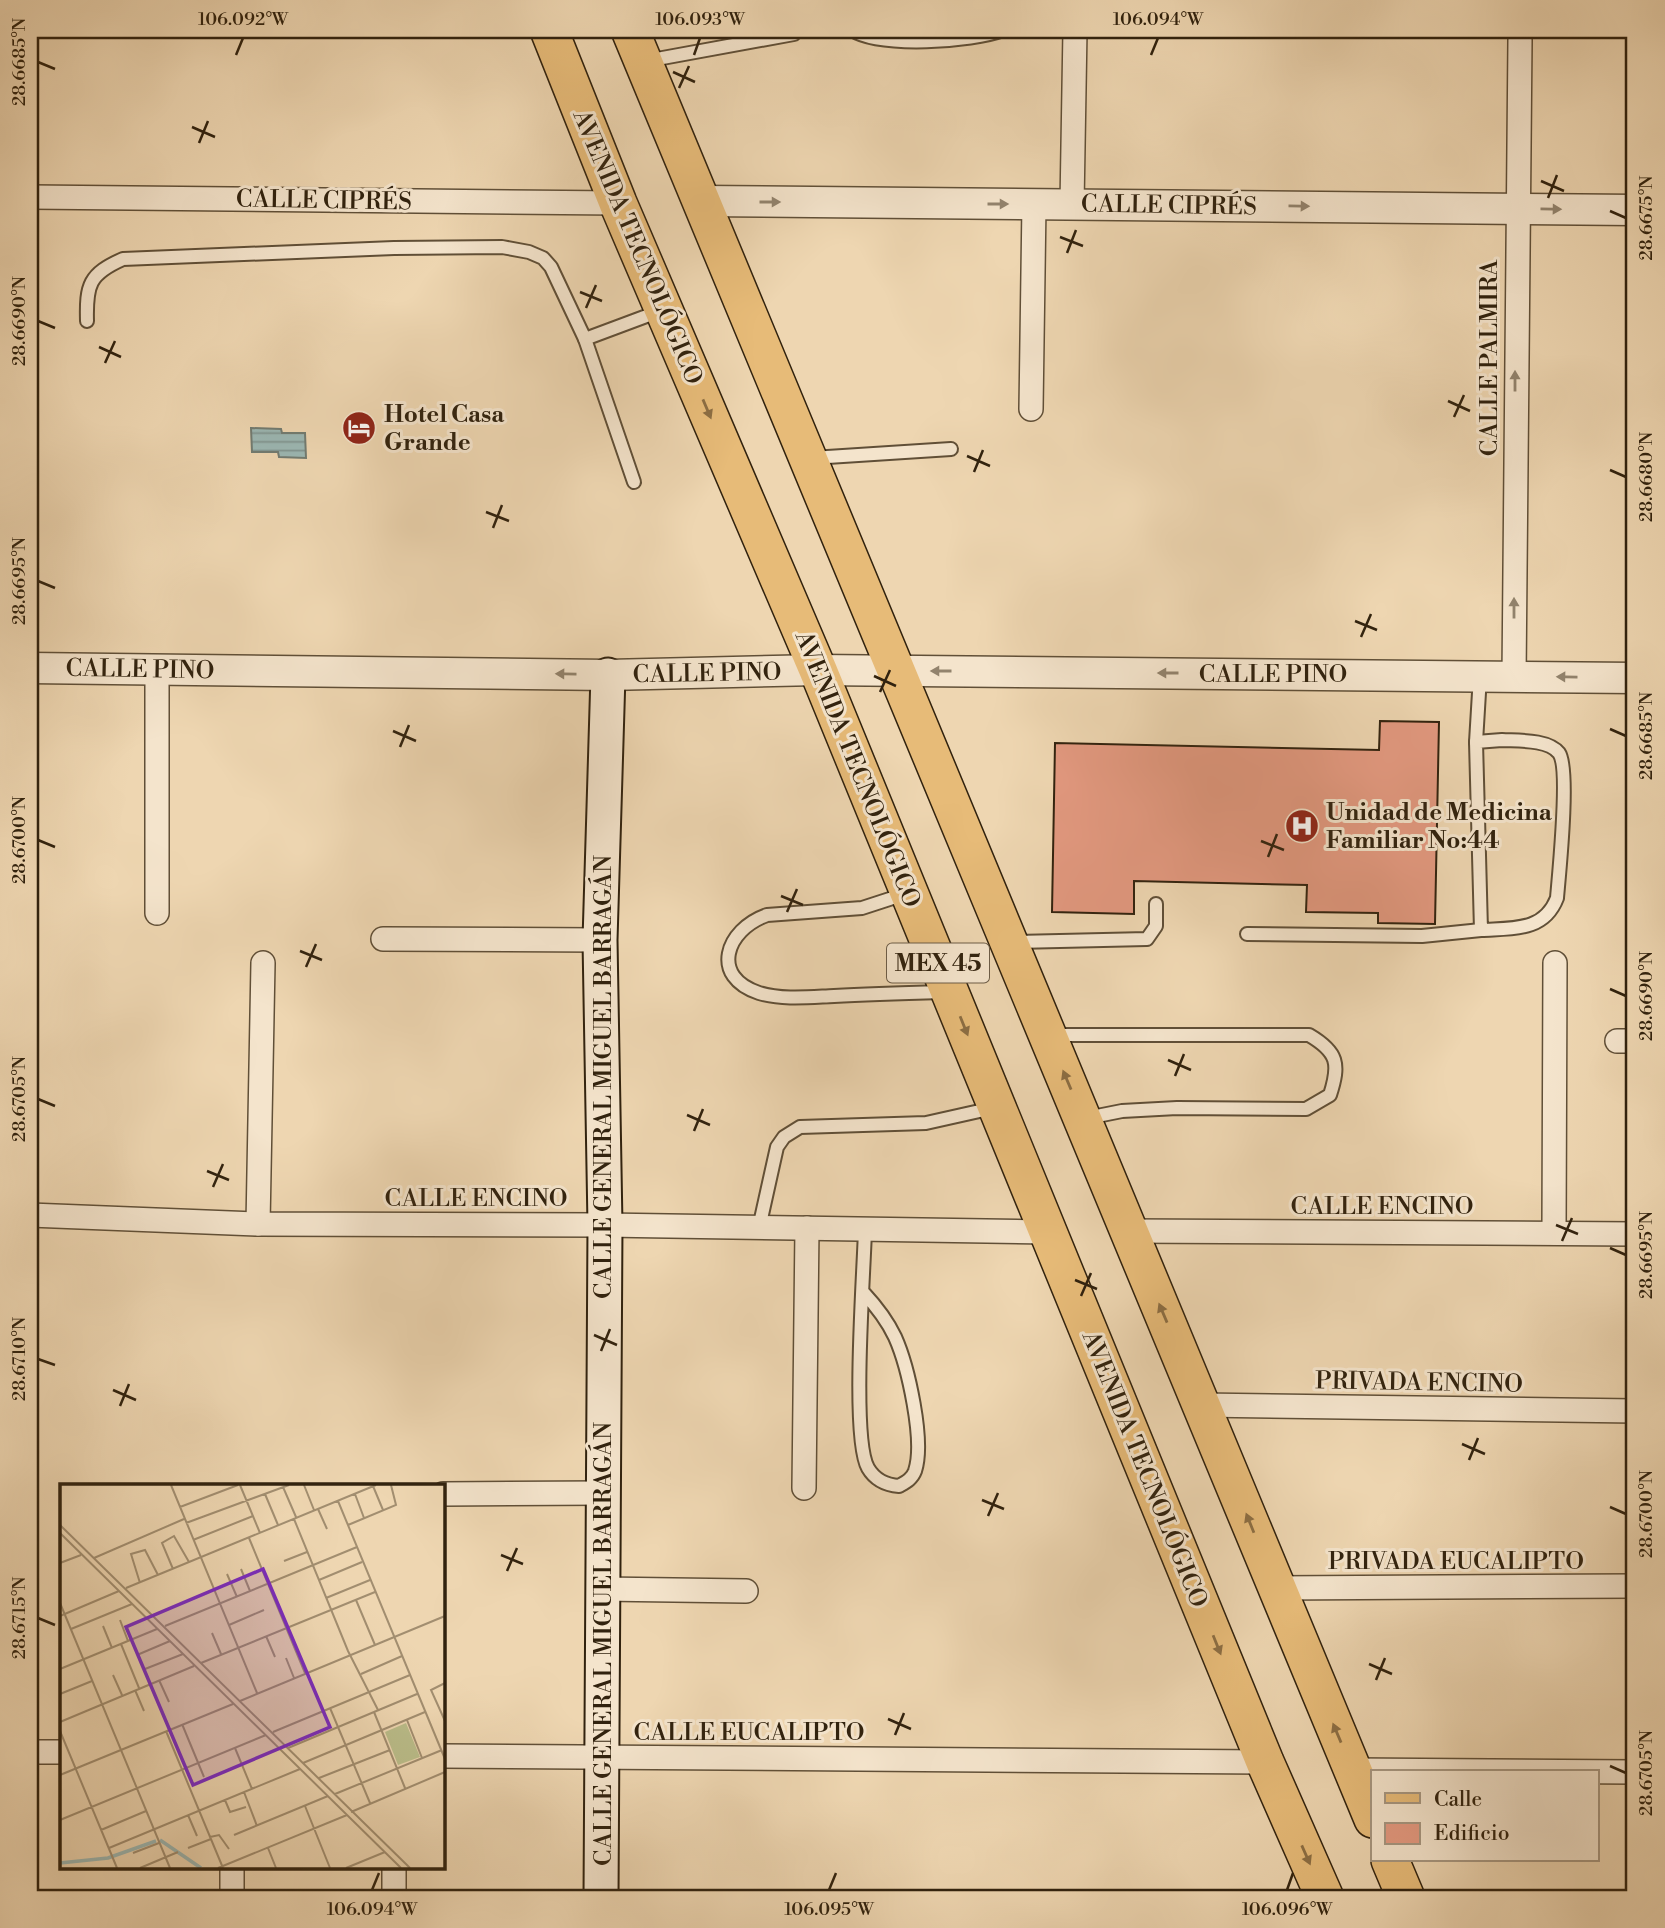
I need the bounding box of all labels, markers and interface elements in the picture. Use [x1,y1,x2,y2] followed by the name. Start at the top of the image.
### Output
[198,8,289,31] text: 106.092°W
[655,8,746,31] text: 106.093°W
[1113,8,1204,31] text: 106.094°W
[8,17,31,106] text: 28.6685°N
[565,104,710,389] street label: AVENIDA TECNOLÓGICO
[1635,175,1658,260] text: 28.6675°N
[236,183,412,218] street label: CALLE CIPRÉS
[1081,188,1257,223] street label: CALLE CIPRÉS
[760,196,782,208] one-way arrow
[987,198,1009,210] one-way arrow
[1288,200,1310,212] one-way arrow
[1540,203,1562,215] one-way arrow
[1475,259,1505,456] street label: CALLE PALMIRA
[8,275,31,366] text: 28.6690°N
[1509,370,1521,392] one-way arrow
[702,399,713,420] one-way arrow
[384,400,505,458] place label: Hotel Casa Grande
[340,409,378,447] hotel icon: Hotel Casa Grande
[1635,431,1658,522] text: 28.6680°N
[8,536,31,625] text: 28.6695°N
[1508,597,1520,619] one-way arrow
[787,625,928,912] street label: AVENIDA TECNOLÓGICO
[65,654,215,686] street label: CALLE PINO
[632,658,782,690] street label: CALLE PINO
[1199,660,1347,690] street label: CALLE PINO
[929,665,951,677] one-way arrow
[1157,667,1179,679] one-way arrow
[555,669,577,680] one-way arrow
[1556,671,1578,683] one-way arrow
[1635,691,1658,780] text: 28.6685°N
[8,796,31,884] text: 28.6700°N
[1326,798,1553,856] place label: Unidad de Medicina Familiar No:44
[1283,807,1321,845] hospital icon: Unidad de Medicina Familiar No:44
[588,855,619,1299] street label: CALLE GENERAL MIGUEL BARRAGÁN
[887,944,989,982] road number: MEX 45
[1635,950,1658,1041] text: 28.6690°N
[959,1016,970,1037] one-way arrow
[8,1056,31,1142] text: 28.6705°N
[1061,1070,1073,1090] one-way arrow
[385,1184,567,1214] street label: CALLE ENCINO
[1291,1192,1473,1222] street label: CALLE ENCINO
[1635,1210,1658,1299] text: 28.6695°N
[1157,1303,1169,1323] one-way arrow
[8,1316,31,1401] text: 28.6710°N
[1074,1325,1215,1612] street label: AVENIDA TECNOLÓGICO
[1315,1366,1523,1400] street label: PRIVADA ENCINO
[588,1422,619,1866] street label: CALLE GENERAL MIGUEL BARRAGÁN
[1635,1470,1658,1558] text: 28.6700°N
[60,1484,444,1868] inset map
[1244,1513,1256,1533] one-way arrow
[1328,1547,1584,1577] street label: PRIVADA EUCALIPTO
[8,1576,31,1659] text: 28.6715°N
[1212,1635,1223,1656] one-way arrow
[633,1718,865,1748] street label: CALLE EUCALIPTO
[1332,1723,1343,1744] one-way arrow
[1635,1730,1658,1816] text: 28.6705°N
[1371,1770,1598,1862] legend
[1434,1787,1482,1813] text: Calle
[1434,1821,1510,1847] text: Edificio
[1300,1844,1311,1865] one-way arrow
[327,1898,418,1921] text: 106.094°W
[784,1898,875,1921] text: 106.095°W
[1242,1898,1333,1921] text: 106.096°W

